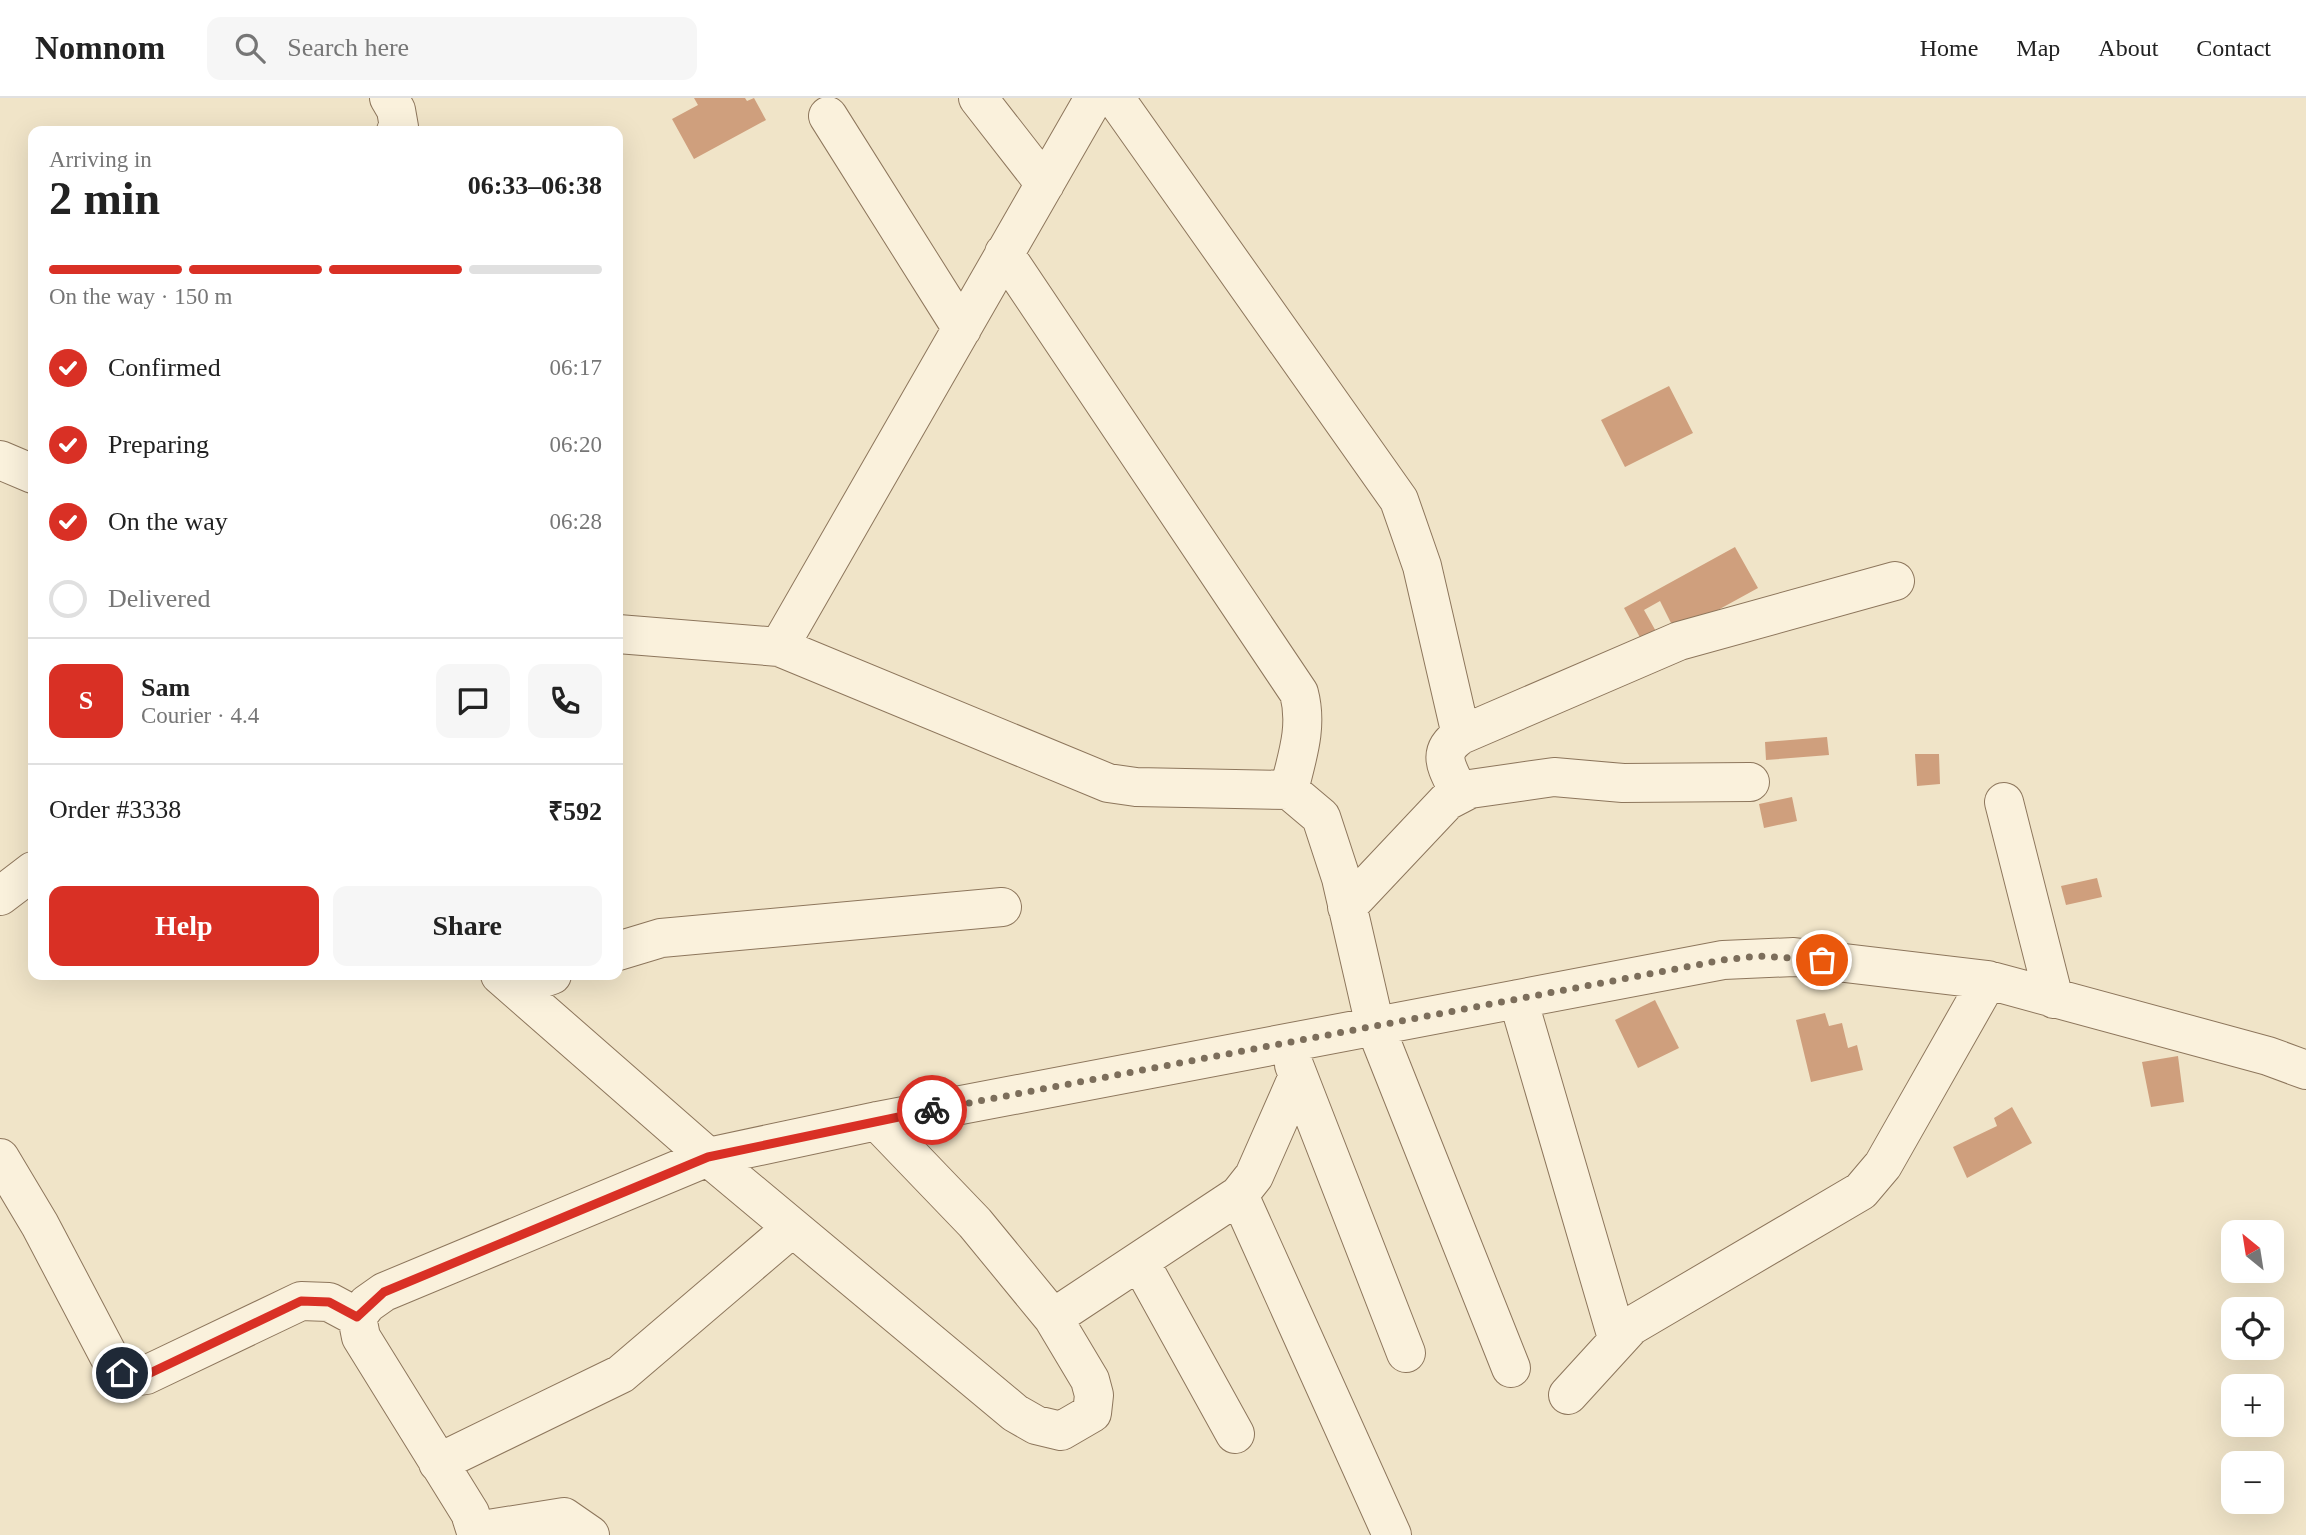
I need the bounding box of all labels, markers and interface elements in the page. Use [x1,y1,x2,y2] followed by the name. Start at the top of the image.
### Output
[207,17,697,80] search box
[231,29,269,67] icon: search
[35,30,165,66] text: Nomnom
[287,33,409,62] text: Search here
[1920,35,1978,61] text: Home
[2016,35,2060,61] text: Map
[2098,35,2158,61] text: About
[2196,35,2271,61] text: Contact
[49,147,152,172] text: Arriving in
[468,171,602,200] text: 06:33–06:38
[49,173,160,224] text: 2 min
[49,284,232,309] text: On the way · 150 m
[49,349,87,387] icon: check
[108,353,221,382] text: Confirmed
[550,355,602,380] text: 06:17
[49,426,87,464] icon: check
[108,430,209,459] text: Preparing
[550,432,602,457] text: 06:20
[49,503,87,541] icon: check
[108,507,228,536] text: On the way
[550,509,602,534] text: 06:28
[108,584,211,613] text: Delivered
[436,664,510,738] button: chat
[528,664,602,738] button: phone
[141,673,190,702] text: Sam
[79,686,93,715] text: S
[141,703,259,728] text: Courier · 4.4
[49,795,181,824] text: Order #3338
[548,797,602,826] text: ₹592
[49,886,319,966] button: Help
[333,886,602,966] button: Share
[1792,930,1852,990] pin
[1803,941,1841,979] icon: bag
[897,1075,967,1145] courier
[913,1091,951,1129] icon: bike
[2221,1220,2284,1283] north arrow
[2221,1220,2284,1514] map controls
[2221,1297,2284,1360] button: locate
[92,1343,152,1403] pin
[103,1354,141,1392] icon: home
[2221,1374,2284,1437] button: +
[2221,1451,2284,1514] button: −

